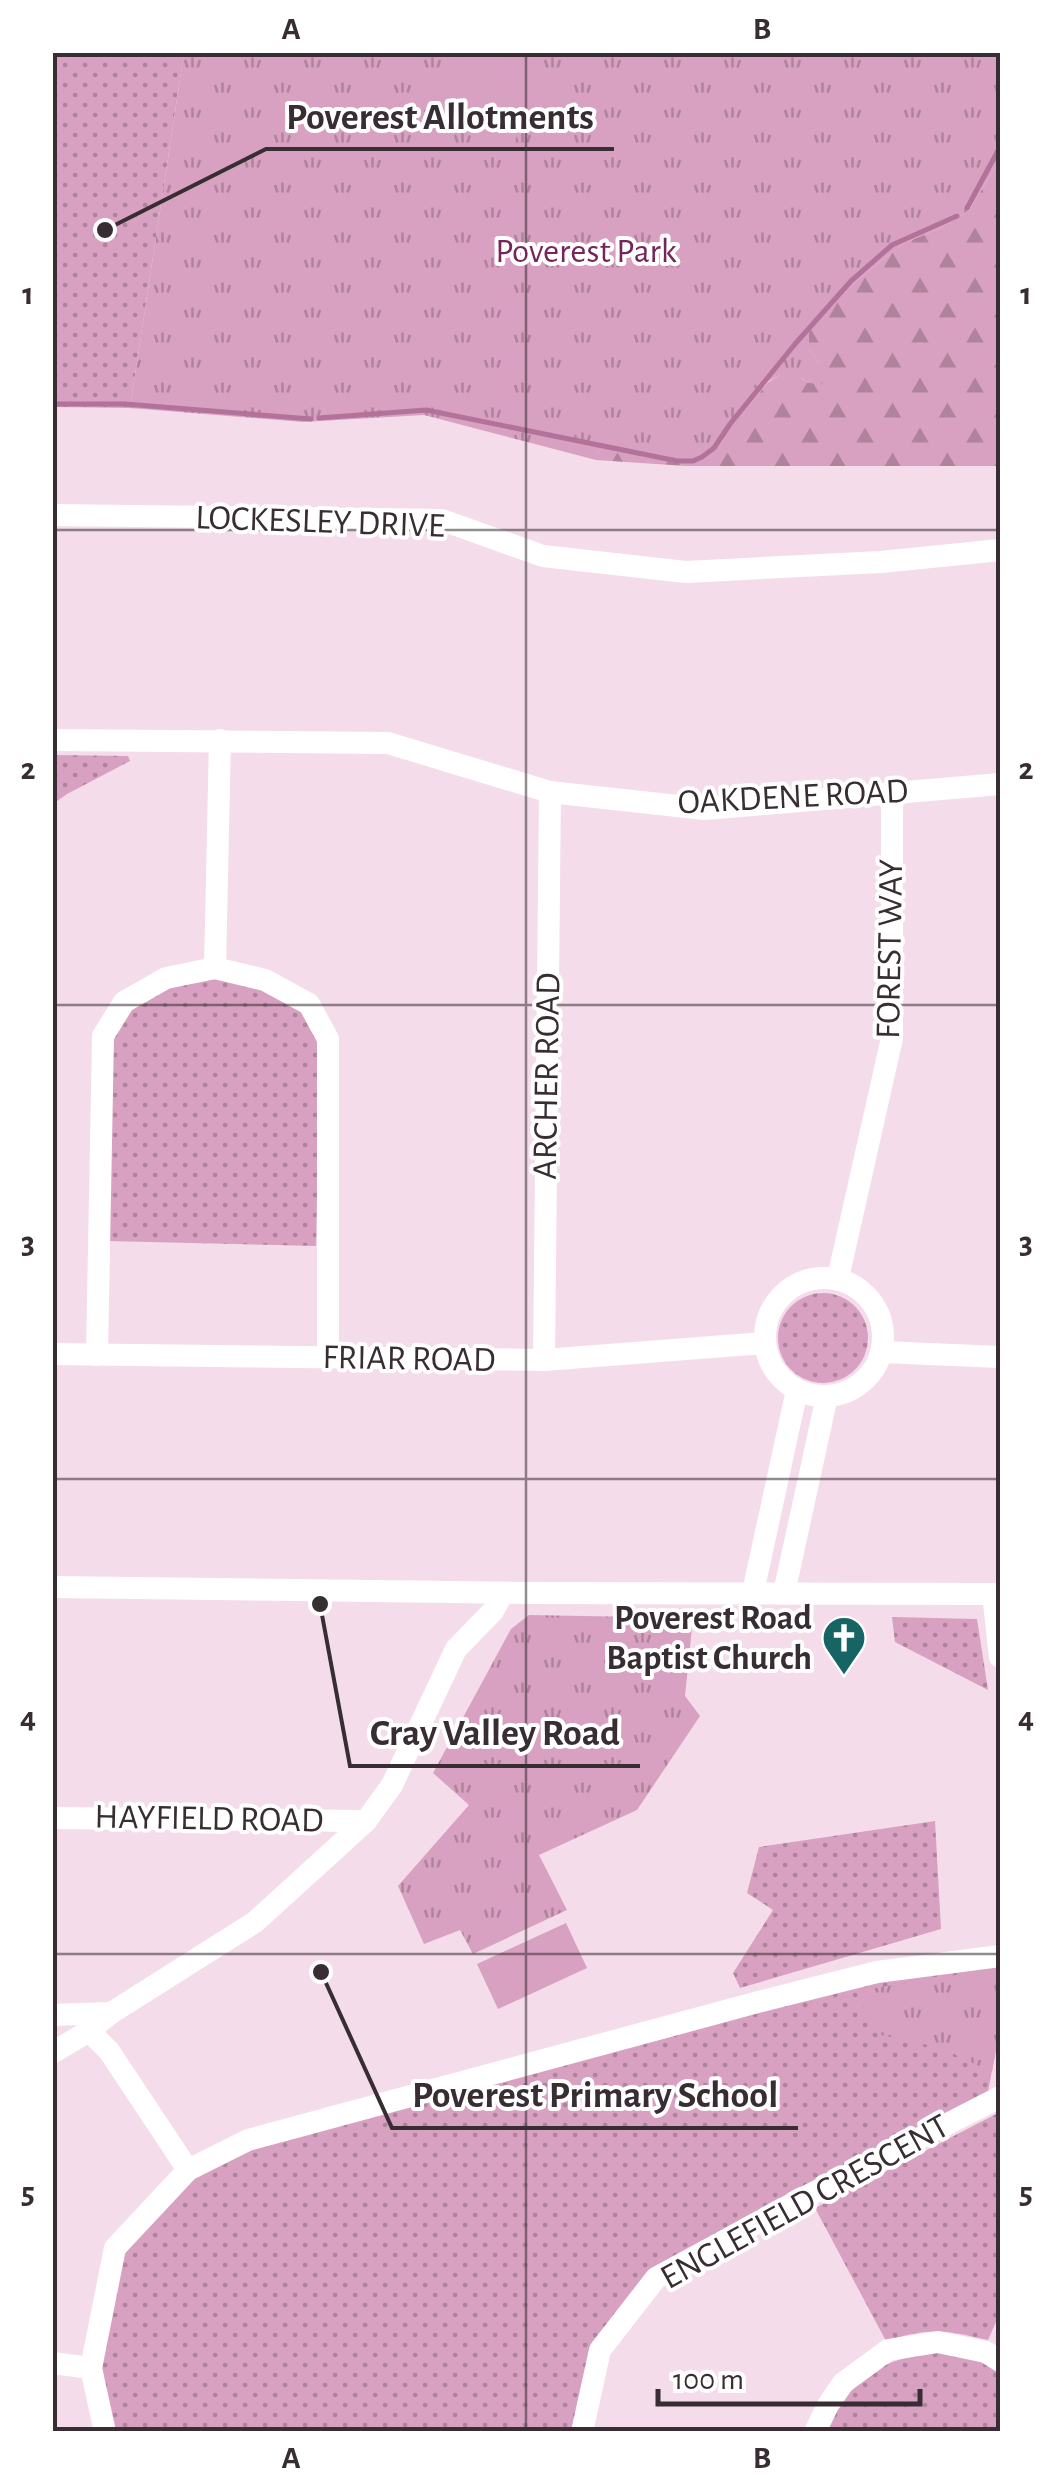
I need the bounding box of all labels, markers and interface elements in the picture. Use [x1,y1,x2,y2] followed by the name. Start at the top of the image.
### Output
[281,13,301,45] text: A
[753,13,771,45] text: B
[266,81,614,149] callout: Poverest Allotments
[286,99,594,137] text: Poverest Allotments
[495,234,677,269] park label: Poverest Park
[22,278,34,310] text: 1
[1020,278,1032,310] text: 1
[195,500,445,544] street label: LOCKESLEY DRIVE
[20,753,36,785] text: 2
[1018,753,1034,785] text: 2
[677,773,909,821] street label: OAKDENE ROAD
[871,859,909,1039] street label: FOREST WAY
[528,972,566,1180] street label: ARCHER ROAD
[21,1227,35,1259] text: 3
[1019,1227,1033,1259] text: 3
[322,1340,496,1378] street label: FRIAR ROAD
[606,1601,812,1676] place label: Poverest Road Baptist Church
[821,1615,867,1676] church icon: Poverest Road Baptist Church
[350,1698,640,1766] callout: Cray Valley Road
[20,1702,36,1734] text: 4
[1018,1702,1034,1734] text: 4
[370,1715,620,1753] text: Cray Valley Road
[94,1800,324,1838] street label: HAYFIELD ROAD
[392,2060,798,2128] callout: Poverest Primary School
[412,2077,778,2115] text: Poverest Primary School
[655,2108,955,2296] street label: ENGLEFIELD CRESCENT
[21,2177,35,2209] text: 5
[1019,2177,1033,2209] text: 5
[658,2344,920,2406] scale bar
[673,2365,744,2395] text: 100 m
[281,2442,301,2474] text: A
[753,2442,771,2474] text: B

